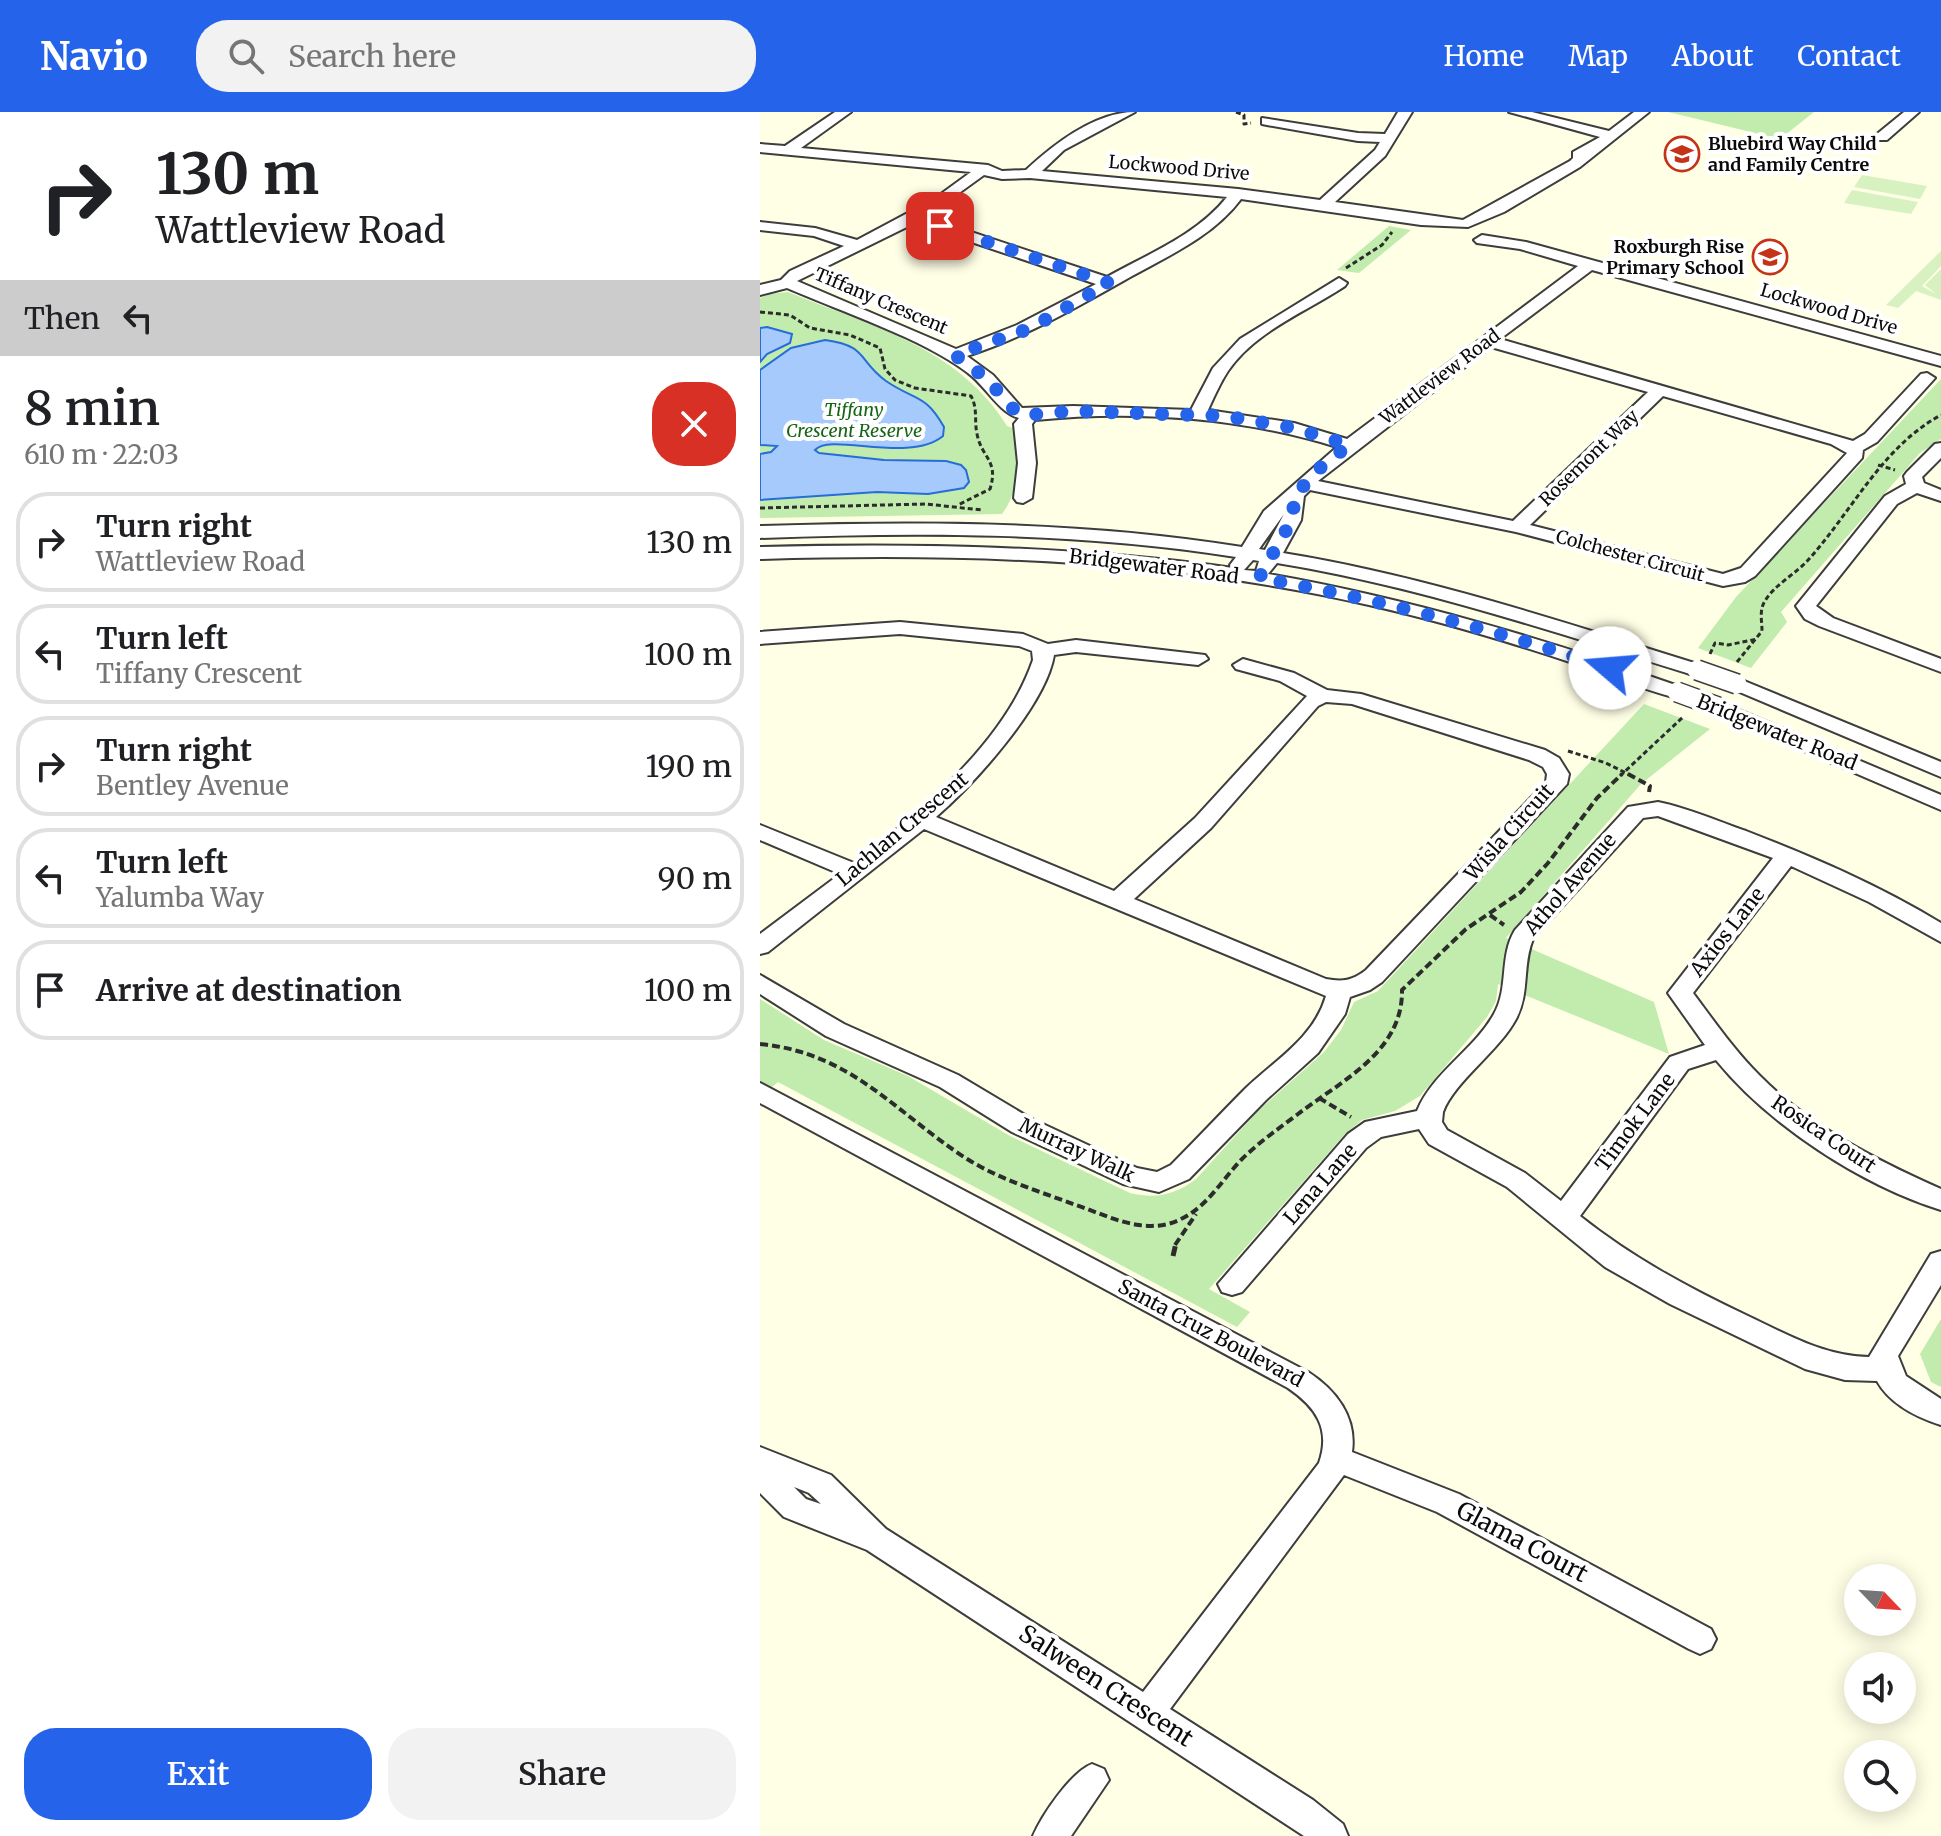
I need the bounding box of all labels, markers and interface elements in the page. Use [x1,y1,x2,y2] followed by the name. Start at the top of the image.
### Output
[196,20,756,92] search box
[40,33,148,80] text: Navio
[224,34,268,78] icon: search
[288,37,456,75] text: Search here
[1443,38,1524,74] text: Home
[1568,38,1628,74] text: Map
[1672,38,1753,74] text: About
[1797,38,1901,74] text: Contact
[1708,132,1877,176] place label: Bluebird Way Child and Family Centre
[1663,135,1701,173] school or university icon: Bluebird Way Child and Family Centre
[156,139,319,209] text: 130 m
[24,144,128,248] icon: right
[1108,150,1251,185] street label: Lockwood Drive
[906,192,974,260] pin
[918,204,962,248] icon: arrive
[156,208,445,253] text: Wattleview Road
[1606,235,1744,279] place label: Roxburgh Rise Primary School
[1751,238,1789,276] school or university icon: Roxburgh Rise Primary School
[811,262,951,339] street label: Tiffany Crescent
[1758,278,1900,339] street label: Lockwood Drive
[116,296,160,340] icon: left
[24,299,100,337] text: Then
[1374,324,1505,430] street label: Wattleview Road
[24,378,160,438] text: 8 min
[652,382,736,466] button: close
[786,398,922,442] park label: Tiffany Crescent Reserve
[1534,404,1644,511] street label: Rosemont Way
[24,438,179,471] text: 610 m · 22:03
[96,507,252,545] text: Turn right
[28,520,72,564] icon: right
[646,523,732,561] text: 130 m
[1553,525,1707,586] street label: Colchester Circuit
[1068,543,1240,588] street label: Bridgewater Road
[96,545,305,578] text: Wattleview Road
[96,619,228,657] text: Turn left
[1568,626,1652,710] position arrow
[28,632,72,676] icon: left
[644,635,732,673] text: 100 m
[96,657,302,690] text: Tiffany Crescent
[1693,688,1861,775] street label: Bridgewater Road
[96,731,252,769] text: Turn right
[28,744,72,788] icon: right
[645,747,732,785] text: 190 m
[831,766,973,891] street label: Lachlan Crescent
[96,769,289,802] text: Bentley Avenue
[1458,778,1559,886] street label: Wisla Circuit
[1518,827,1621,941] street label: Athol Avenue
[96,843,228,881] text: Turn left
[28,856,72,900] icon: left
[658,859,732,897] text: 90 m
[96,881,264,914] text: Yalumba Way
[1683,882,1769,982] street label: Axios Lane
[28,968,72,1012] icon: arrive
[96,971,402,1009] text: Arrive at destination
[644,971,732,1009] text: 100 m
[1590,1068,1680,1176] street label: Timok Lane
[1767,1089,1881,1178] street label: Rosica Court
[1015,1112,1140,1187] street label: Murray Walk
[1278,1138,1362,1229] street label: Lena Lane
[1114,1273,1308,1392] street label: Santa Cruz Boulevard
[1451,1494,1594,1589] street label: Glama Court
[1844,1564,1916,1636] north arrow
[1844,1564,1916,1812] map controls
[1013,1618,1200,1754] street label: Salween Crescent
[1844,1652,1916,1724] button: sound
[24,1728,372,1820] button: Exit
[388,1728,736,1820] button: Share
[1844,1740,1916,1812] button: search

